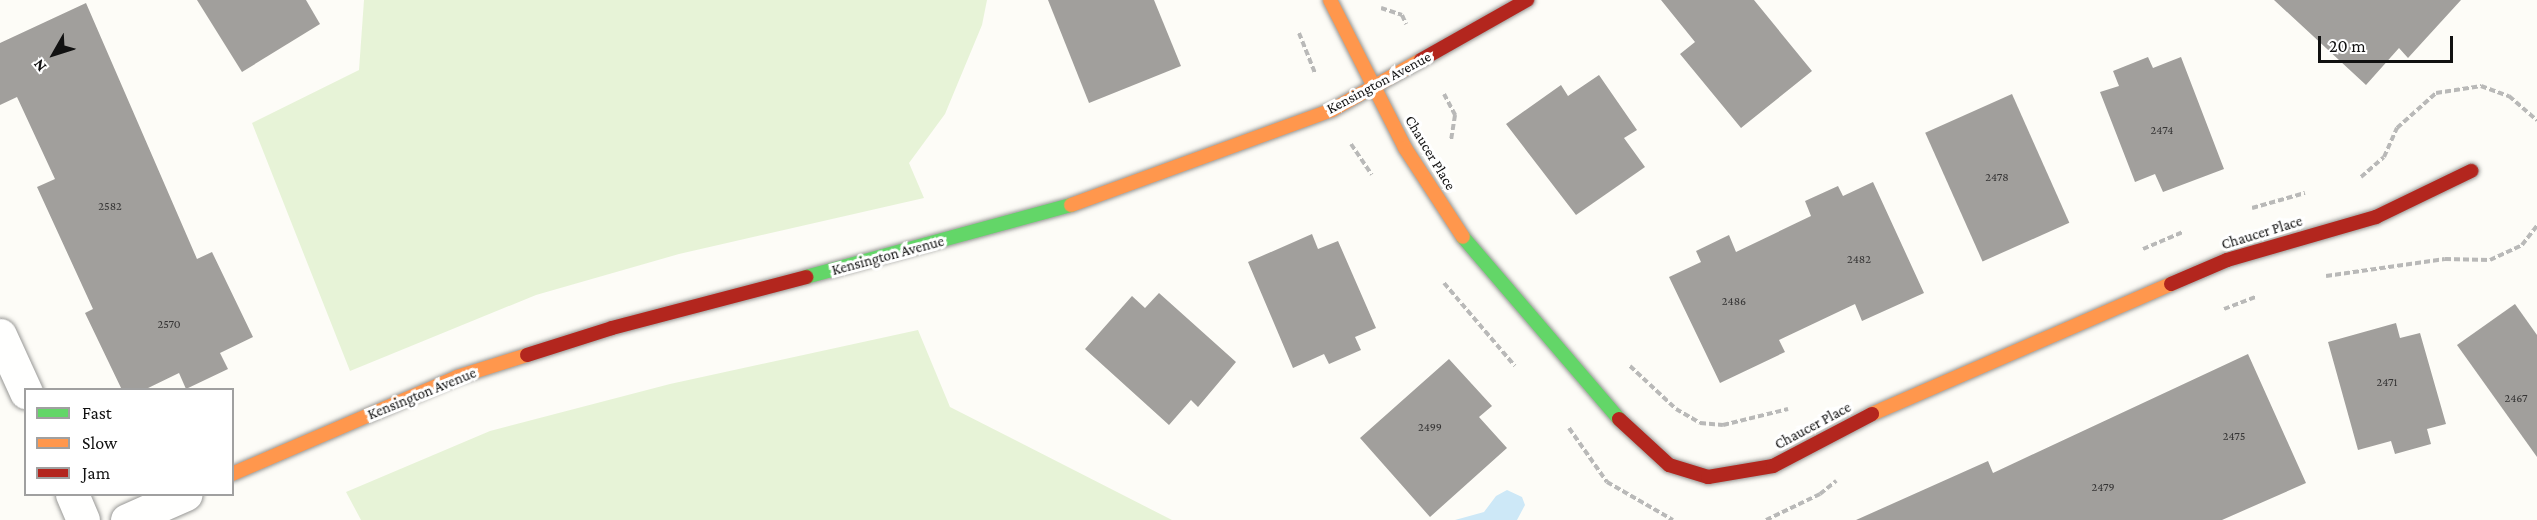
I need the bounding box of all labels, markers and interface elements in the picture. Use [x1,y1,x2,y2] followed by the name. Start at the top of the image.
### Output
[24,24,84,84] north arrow
[2321,24,2456,62] scale bar
[2329,36,2366,56] text: 20 m
[1324,48,1434,118] street label: Kensington Avenue
[30,56,50,75] text: N
[1401,112,1459,194] street label: Chaucer Place
[2151,124,2173,138] house number: 2474
[1985,171,2009,185] house number: 2478
[98,200,122,214] house number: 2582
[2219,212,2305,254] street label: Chaucer Place
[830,232,946,280] street label: Kensington Avenue
[1847,253,1871,267] house number: 2482
[1722,295,1746,309] house number: 2486
[157,318,181,332] house number: 2570
[365,364,479,424] street label: Kensington Avenue
[2376,376,2398,390] house number: 2471
[24,388,234,496] legend
[2504,392,2528,406] house number: 2467
[1772,398,1854,454] street label: Chaucer Place
[82,403,112,423] text: Fast
[1418,421,1442,435] house number: 2499
[2223,430,2245,444] house number: 2475
[82,433,117,453] text: Slow
[82,463,110,483] text: Jam
[2091,481,2115,495] house number: 2479

